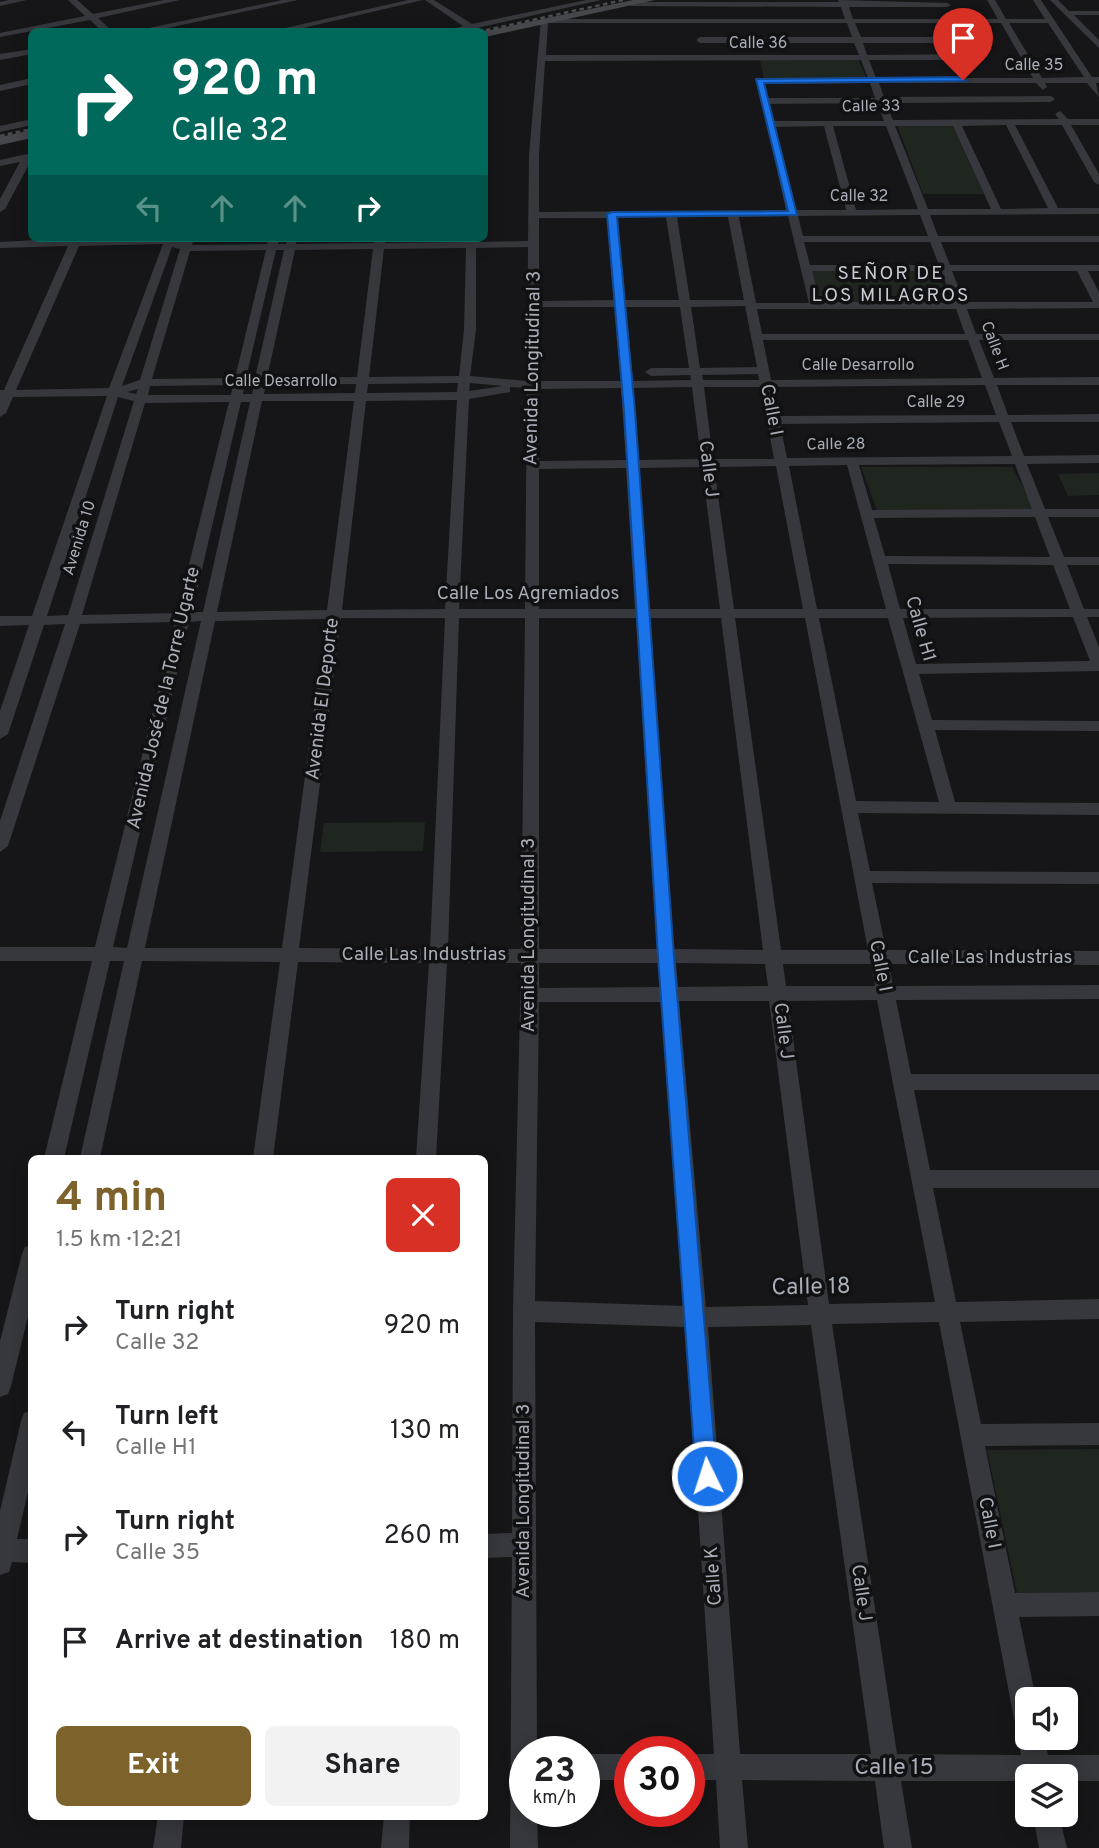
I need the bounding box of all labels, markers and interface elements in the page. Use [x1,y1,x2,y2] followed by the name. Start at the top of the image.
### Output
[933,8,993,80] pin
[944,19,982,57] icon: arrive
[729,34,787,54] street label: Calle 36
[171,51,318,113] text: 920 m
[56,56,147,147] icon: right
[1004,56,1064,76] street label: Calle 35
[841,96,901,118] street label: Calle 33
[171,112,288,152] text: Calle 32
[830,187,888,207] street label: Calle 32
[130,189,168,227] icon: left
[203,189,241,227] icon: ahead
[276,189,314,227] icon: ahead
[349,189,387,227] icon: right
[812,261,970,308] district label: SEÑOR DE LOS MILAGROS
[519,270,547,466] street label: Avenida Longitudinal 3
[976,319,1012,373] street label: Calle H
[802,356,915,376] street label: Calle Desarrollo
[225,372,338,392] street label: Calle Desarrollo
[754,382,788,438] street label: Calle I
[907,393,965,413] street label: Calle 29
[806,434,866,456] street label: Calle 28
[693,439,723,499] street label: Calle J
[59,498,101,578] street label: Avenida 10
[122,564,206,832] street label: Avenida José de la Torre Ugarte
[437,582,619,606] street label: Calle Los Agremiados
[899,593,941,665] street label: Calle H1
[301,617,345,781] street label: Avenida El Deporte
[517,838,541,1032] street label: Avenida Longitudinal 3
[863,938,897,994] street label: Calle I
[342,943,506,967] street label: Calle Las Industrias
[908,946,1072,970] street label: Calle Las Industrias
[768,1001,798,1061] street label: Calle J
[56,1173,167,1226] text: 4 min
[386,1178,460,1252] button: close
[56,1226,182,1255] text: 1.5 km · 12:21
[771,1273,851,1303] street label: Calle 18
[115,1296,235,1329] text: Turn right
[56,1308,94,1346] icon: right
[384,1310,460,1343] text: 920 m
[115,1329,199,1358] text: Calle 32
[115,1401,219,1434] text: Turn left
[512,1404,536,1598] street label: Avenida Longitudinal 3
[56,1413,94,1451] icon: left
[390,1415,460,1448] text: 130 m
[115,1434,197,1463] text: Calle H1
[670,1439,744,1513] position arrow
[972,1495,1006,1551] street label: Calle I
[115,1506,235,1539] text: Turn right
[56,1518,94,1556] icon: right
[384,1520,460,1553] text: 260 m
[115,1539,200,1568] text: Calle 35
[700,1545,728,1607] street label: Calle K
[845,1563,877,1623] street label: Calle J
[56,1623,94,1661] icon: arrive
[115,1625,363,1658] text: Arrive at destination
[390,1625,460,1658] text: 180 m
[1015,1687,1078,1827] map controls
[1015,1687,1078,1750] button: sound
[56,1726,251,1806] button: Exit
[265,1726,460,1806] button: Share
[614,1736,705,1827] speed limit sign: 30
[533,1750,576,1794] text: 23
[854,1754,934,1783] street label: Calle 15
[1015,1764,1078,1827] button: layers
[533,1787,576,1810] text: km/h

